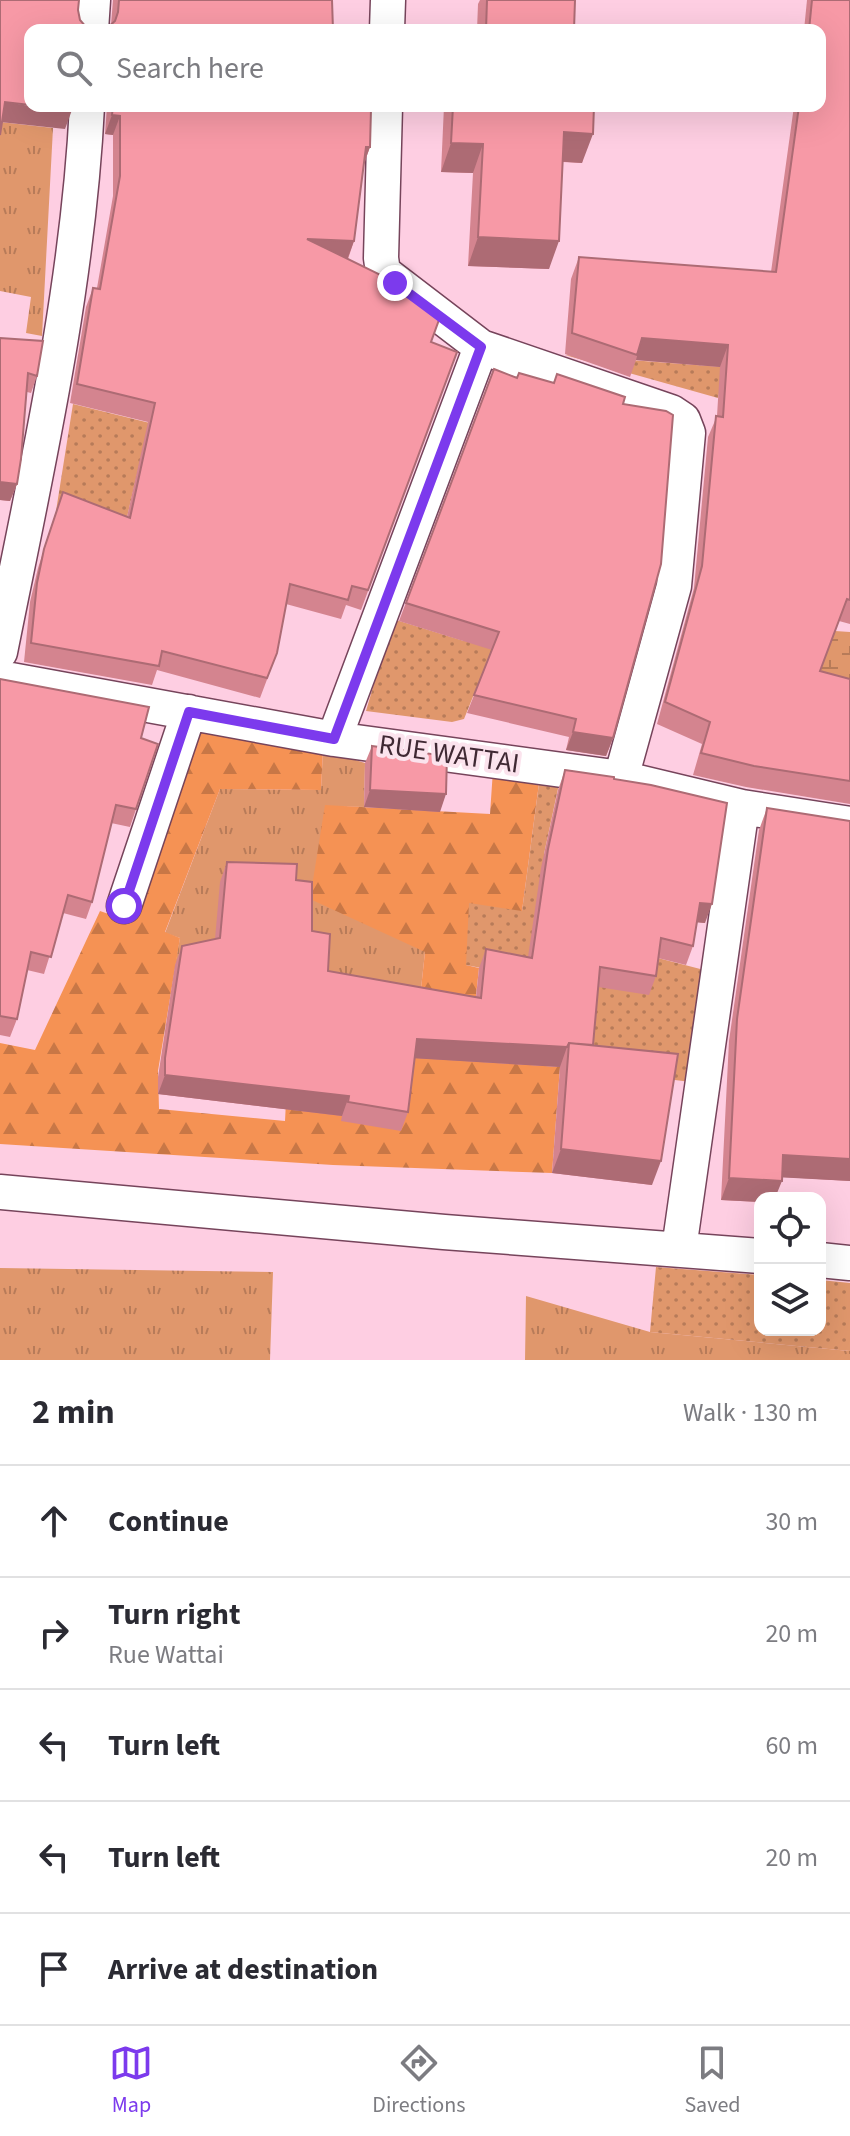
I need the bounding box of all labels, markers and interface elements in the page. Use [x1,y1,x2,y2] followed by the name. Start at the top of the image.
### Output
[24,24,826,112] search box
[52,46,96,90] icon: search
[116,47,264,90] text: Search here
[377,265,413,301] route end
[376,724,522,784] street label: RUE WATTAI
[106,888,142,924] route start
[754,1192,826,1336] map controls
[754,1192,826,1264] button: locate
[754,1264,826,1336] button: layers
[32,1388,115,1437] text: 2 min
[683,1394,818,1431] text: Walk · 130 m
[32,1499,76,1543] icon: ahead
[108,1500,229,1543] text: Continue
[765,1503,818,1540] text: 30 m
[108,1593,240,1636] text: Turn right
[32,1611,76,1655] icon: right
[765,1615,818,1652] text: 20 m
[108,1636,224,1673] text: Rue Wattai
[32,1723,76,1767] icon: left
[108,1724,220,1767] text: Turn left
[765,1727,818,1764] text: 60 m
[32,1835,76,1879] icon: left
[108,1836,220,1879] text: Turn left
[765,1839,818,1876] text: 20 m
[32,1947,76,1991] icon: arrive
[108,1948,378,1991] text: Arrive at destination
[109,2041,153,2121] tab: Map
[372,2041,465,2121] tab: Directions
[684,2041,741,2121] tab: Saved

